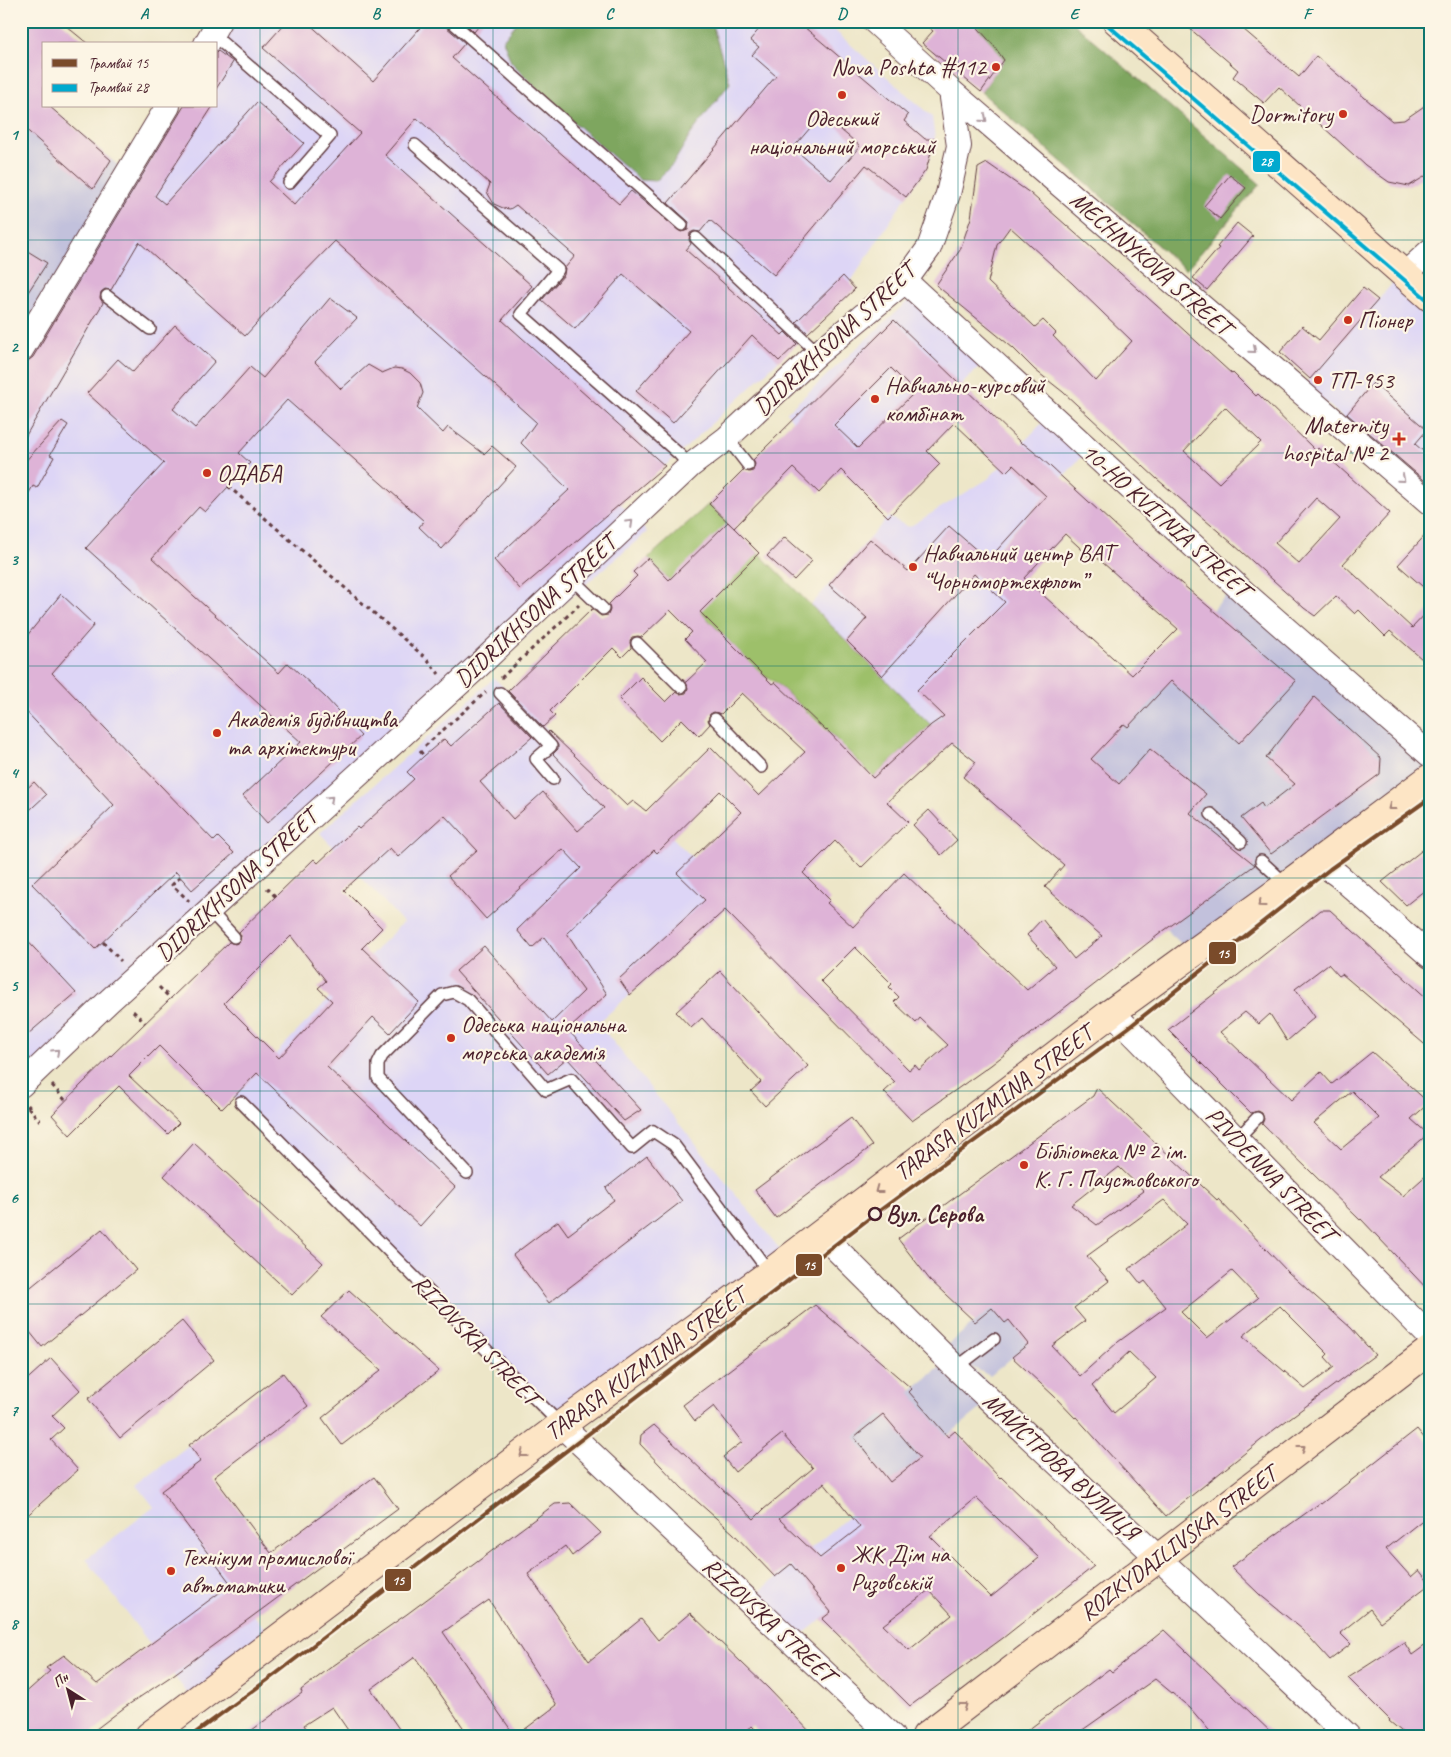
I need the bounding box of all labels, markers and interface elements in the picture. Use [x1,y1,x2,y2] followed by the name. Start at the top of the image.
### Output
[140,4,150,24] text: A
[372,4,382,24] text: B
[605,4,615,24] text: C
[837,4,848,24] text: D
[1070,4,1081,24] text: E
[1303,4,1314,24] text: F
[42,42,218,108] legend
[831,52,988,82] place label: Nova Poshta #112
[88,54,150,73] text: Трамвай 15
[990,61,1002,73] marker: Nova Poshta #112
[88,78,150,97] text: Трамвай 28
[836,89,848,101] marker: Одеський національний морський
[1249,99,1335,129] place label: Dormitory
[748,103,938,161] place label: Одеський національний морський
[1337,108,1349,120] marker: Dormitory
[978,113,987,122] one-way arrow
[10,125,19,145] text: 1
[1252,150,1281,173] line badge: 28
[1260,153,1274,170] text: 28
[1064,185,1242,345] street label: MECHNYKOVA STREET
[747,252,925,422] street label: DIDRIKHSONA STREET
[1358,305,1414,335] place label: Піонер
[1342,314,1354,326] marker: Піонер
[10,337,19,357] text: 2
[1247,345,1256,354] one-way arrow
[1328,365,1396,395] place label: ТП-953
[885,370,1047,428] place label: Навчально-курсовий комбінат
[1312,374,1324,386] marker: ТП-953
[869,393,881,405] marker: Навчально-курсовий комбінат
[1283,410,1390,468] place label: Maternity hospital № 2
[1392,432,1406,446] marker: Maternity hospital № 2
[1075,436,1261,608] street label: 10-HO KVITNIA STREET
[217,458,283,488] place label: ОДАБА
[201,467,213,479] marker: ОДАБА
[1397,474,1406,483] one-way arrow
[624,520,633,529] one-way arrow
[448,524,626,694] street label: DIDRIKHSONA STREET
[923,538,1119,596] place label: Навчальний центр ВАТ “Чорномортехфлот”
[10,550,19,570] text: 3
[907,561,919,573] marker: Навчальний центр ВАТ “Чорномортехфлот”
[227,704,398,762] place label: Академія будівництва та архітектури
[211,727,223,739] marker: Академія будівництва та архітектури
[10,763,19,783] text: 4
[324,796,333,805] one-way arrow
[149,798,327,968] street label: DIDRIKHSONA STREET
[1387,801,1397,810] one-way arrow
[1257,898,1266,907] one-way arrow
[1208,941,1237,965] line badge: 15
[1217,945,1231,962] text: 15
[11,976,20,996] text: 5
[461,1009,627,1067] place label: Одеська національна морська академія
[888,1015,1103,1187] street label: TARASA KUZMINA STREET
[445,1032,457,1044] marker: Одеська національна морська академія
[51,1049,60,1058] one-way arrow
[1199,1101,1347,1252] street label: PIVDENNA STREET
[1034,1136,1200,1194] place label: Бібліотека № 2 ім. К. Г. Паустовського
[1018,1159,1030,1171] marker: Бібліотека № 2 ім. К. Г. Паустовського
[875,1185,884,1193] one-way arrow
[10,1188,19,1208] text: 6
[886,1199,985,1229] place label: Вул. Сєрова
[868,1207,882,1221] marker: Вул. Сєрова
[795,1253,823,1277] line badge: 15
[803,1257,817,1274] text: 15
[406,1268,550,1416] street label: RIZOVSKA STREET
[539,1278,756,1447] street label: TARASA KUZMINA STREET
[977,1386,1148,1549] street label: МАЙСТРОВА ВУЛИЦЯ
[10,1401,19,1421] text: 7
[1296,1445,1306,1454] one-way arrow
[519,1448,529,1457] one-way arrow
[1073,1456,1287,1627] street label: ROZKYDAILIVSKA STREET
[851,1539,951,1598] place label: ЖК Дім на Ризовській
[181,1542,355,1600] place label: Технікум промислової автоматики
[696,1551,846,1693] street label: RIZOVSKA STREET
[835,1562,847,1574] marker: ЖК Дім на Ризовській
[165,1565,177,1577] marker: Технікум промислової автоматики
[384,1568,412,1592] line badge: 15
[392,1572,406,1589] text: 15
[10,1614,19,1634] text: 8
[42,1664,92,1714] north arrow
[50,1668,72,1691] text: Пн
[958,1703,968,1712] one-way arrow

